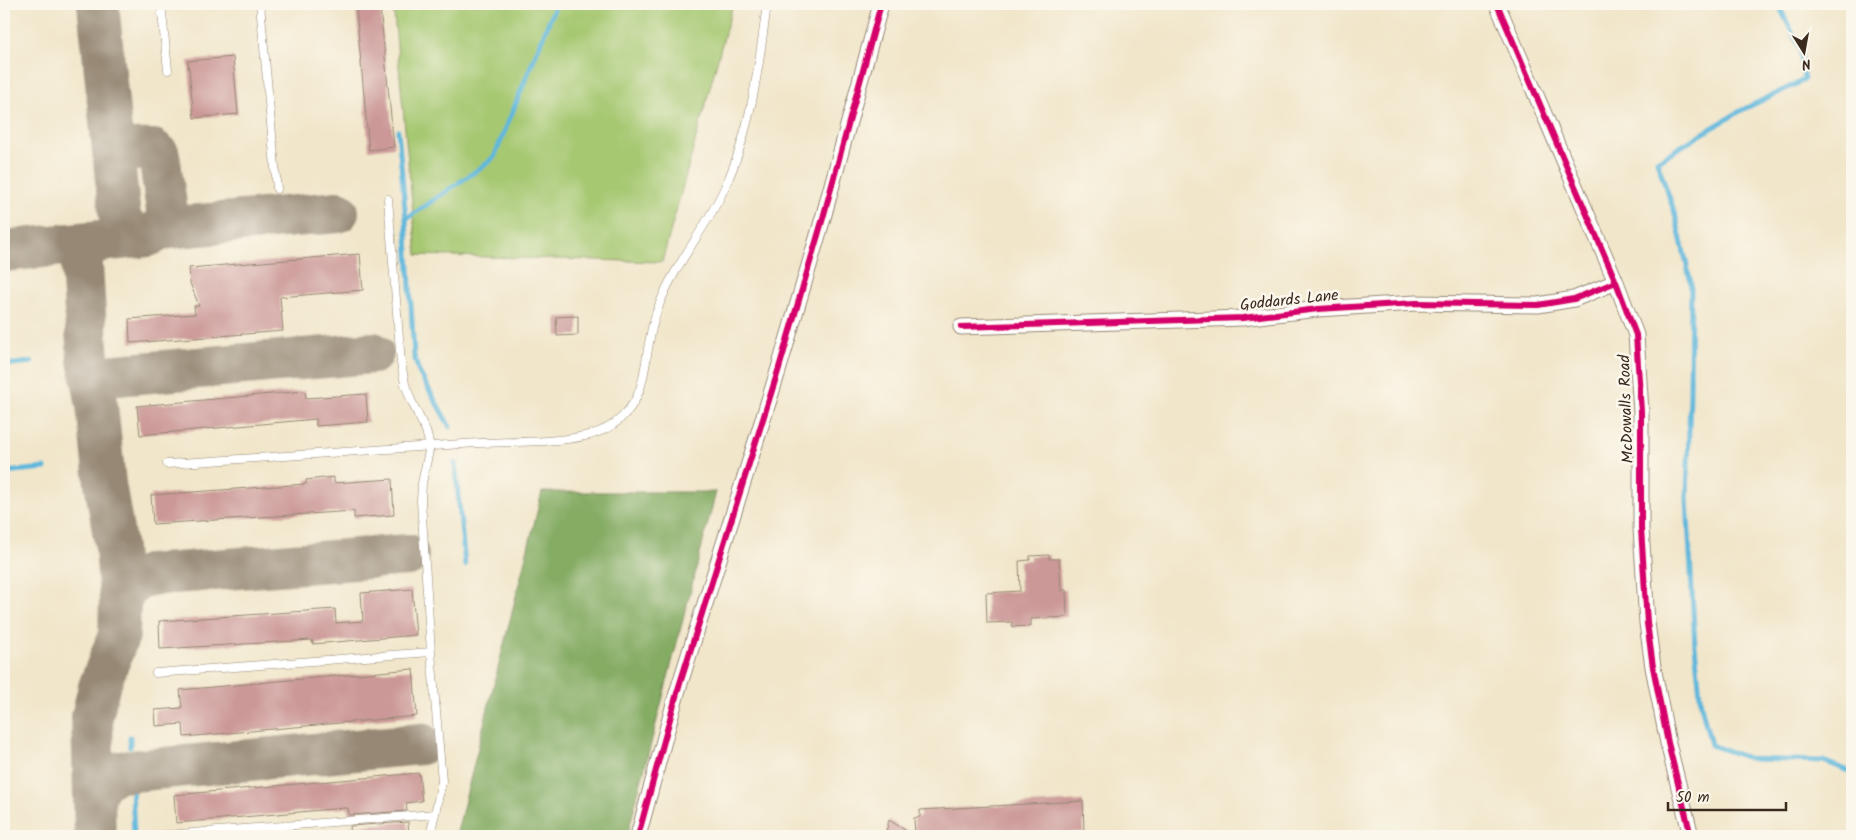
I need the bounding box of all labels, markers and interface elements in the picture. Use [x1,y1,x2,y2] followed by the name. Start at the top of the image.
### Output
[1778,28,1828,78] north arrow
[1800,52,1813,75] text: N
[1239,283,1340,318] street label: Goddards Lane
[1612,353,1641,464] street label: McDowalls Road
[1668,780,1786,812] scale bar
[1676,786,1710,810] text: 50 m

